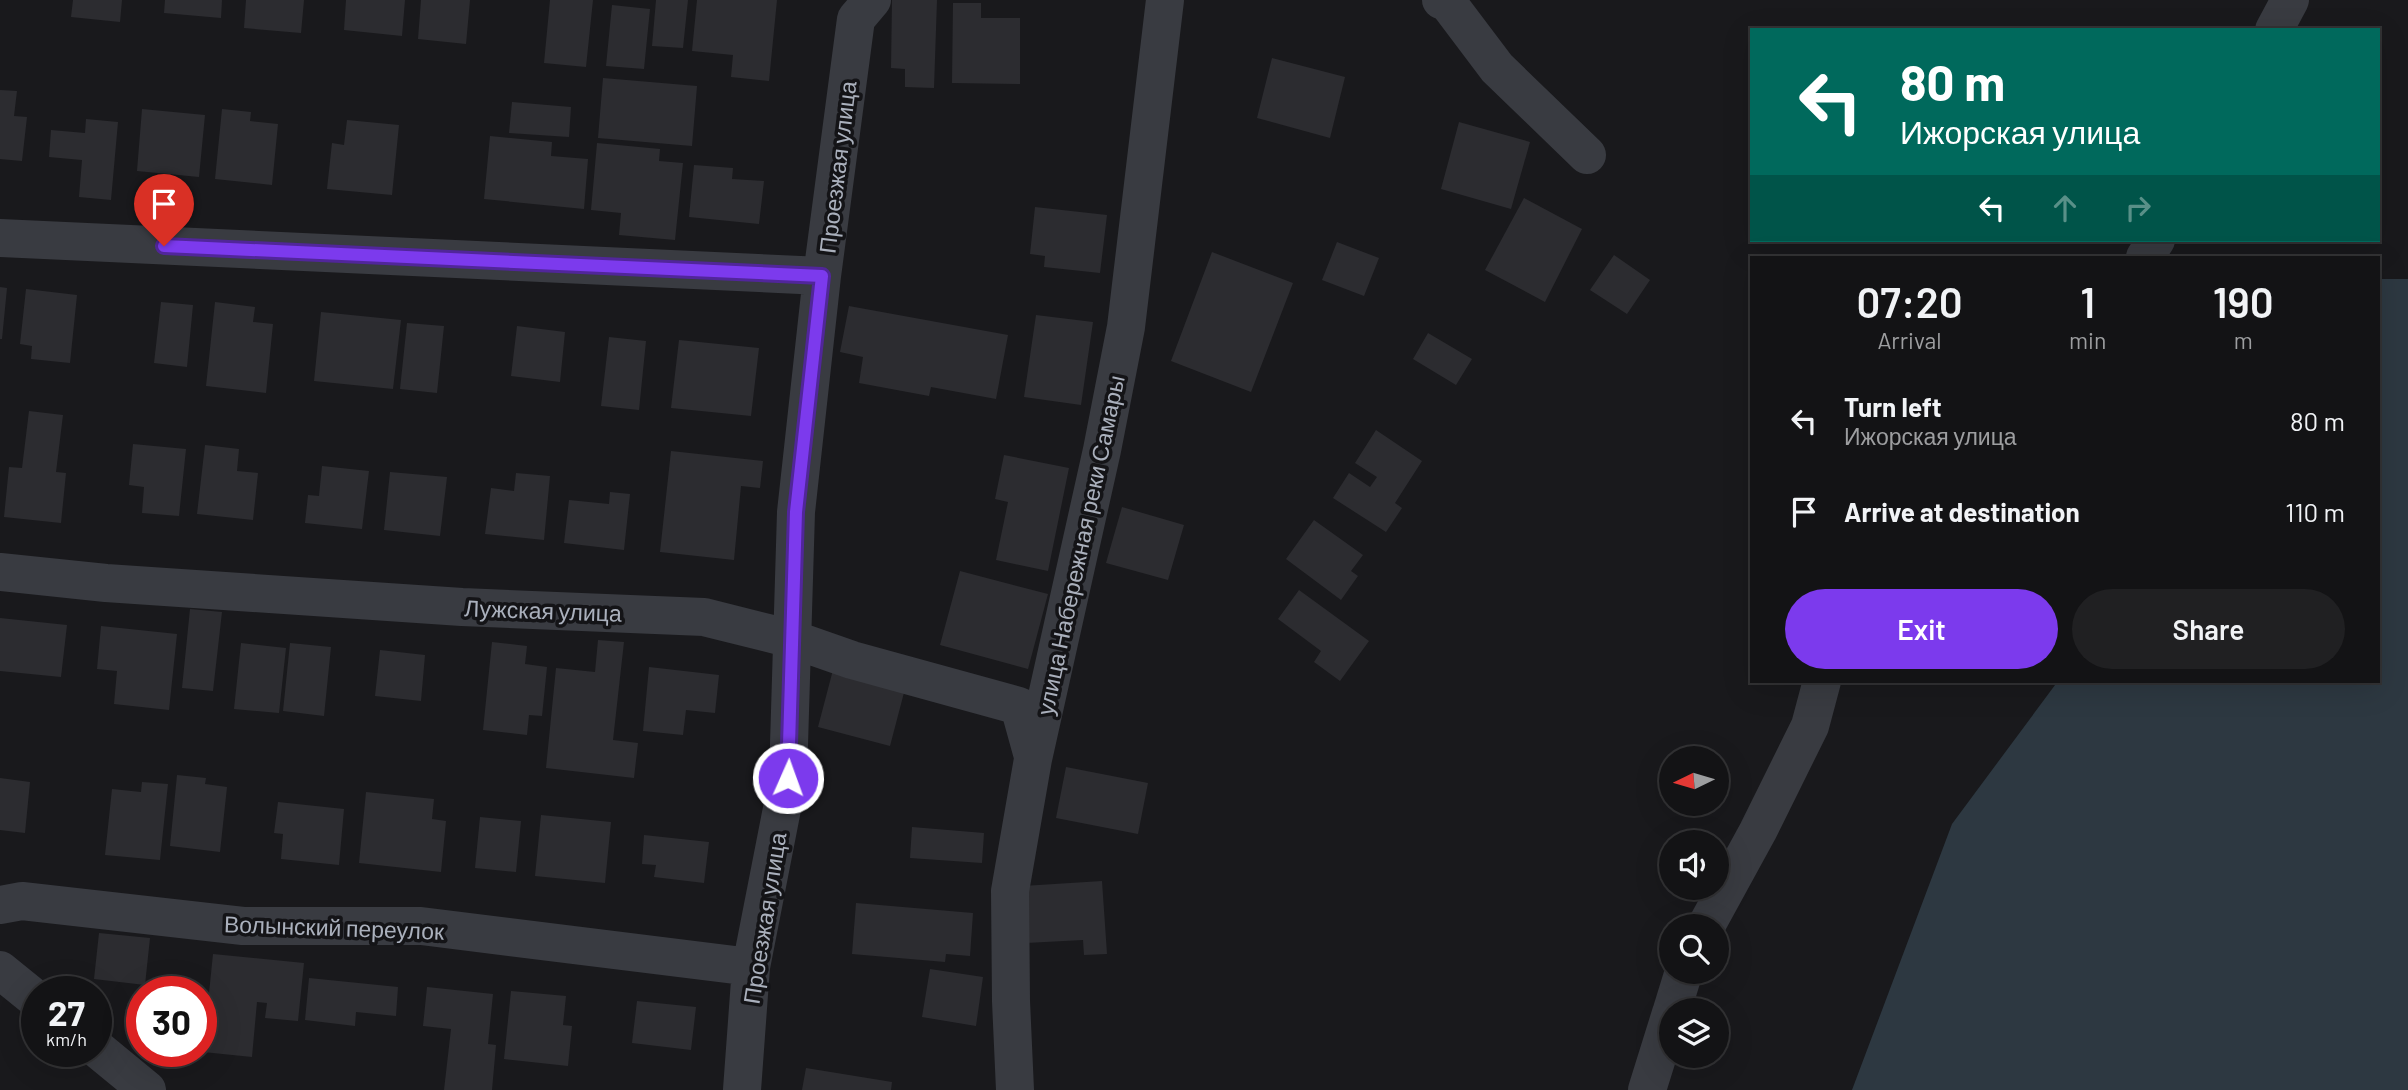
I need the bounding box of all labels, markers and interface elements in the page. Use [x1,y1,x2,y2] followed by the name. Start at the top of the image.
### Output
[1900,52,2005,111] text: 80 m
[1785,56,1876,147] icon: left
[813,79,861,255] street label: Проезжая улица
[1900,112,2140,150] text: Ижорская улица
[134,174,194,246] pin
[145,185,183,223] icon: arrive
[1973,189,2011,227] icon: left
[2046,189,2084,227] icon: ahead
[2119,189,2157,227] icon: right
[1856,276,1963,326] text: 07:20
[2080,276,2095,326] text: 1
[2213,276,2274,326] text: 190
[1877,326,1942,354] text: Arrival
[2069,326,2106,354] text: min
[2234,326,2253,354] text: m
[1030,372,1130,718] street label: улица Набережная реки Самары
[1844,391,1942,422] text: Turn left
[1785,402,1823,440] icon: left
[2290,405,2345,436] text: 80 m
[1844,422,2017,450] text: Ижорская улица
[1785,493,1823,531] icon: arrive
[1844,496,2080,527] text: Arrive at destination
[2285,496,2345,527] text: 110 m
[1785,589,2058,669] button: Exit
[2072,589,2345,669] button: Share
[464,593,622,627] street label: Лужская улица
[751,741,825,815] position arrow
[1659,746,1729,816] north arrow
[1659,746,1729,1068] map controls
[737,830,791,1006] street label: Проезжая улица
[1659,830,1729,900] button: sound
[223,909,445,945] street label: Волынский переулок
[1659,914,1729,984] button: search
[126,976,217,1067] speed limit sign: 30
[48,991,85,1033] text: 27
[1659,998,1729,1068] button: layers
[46,1028,87,1050] text: km/h

